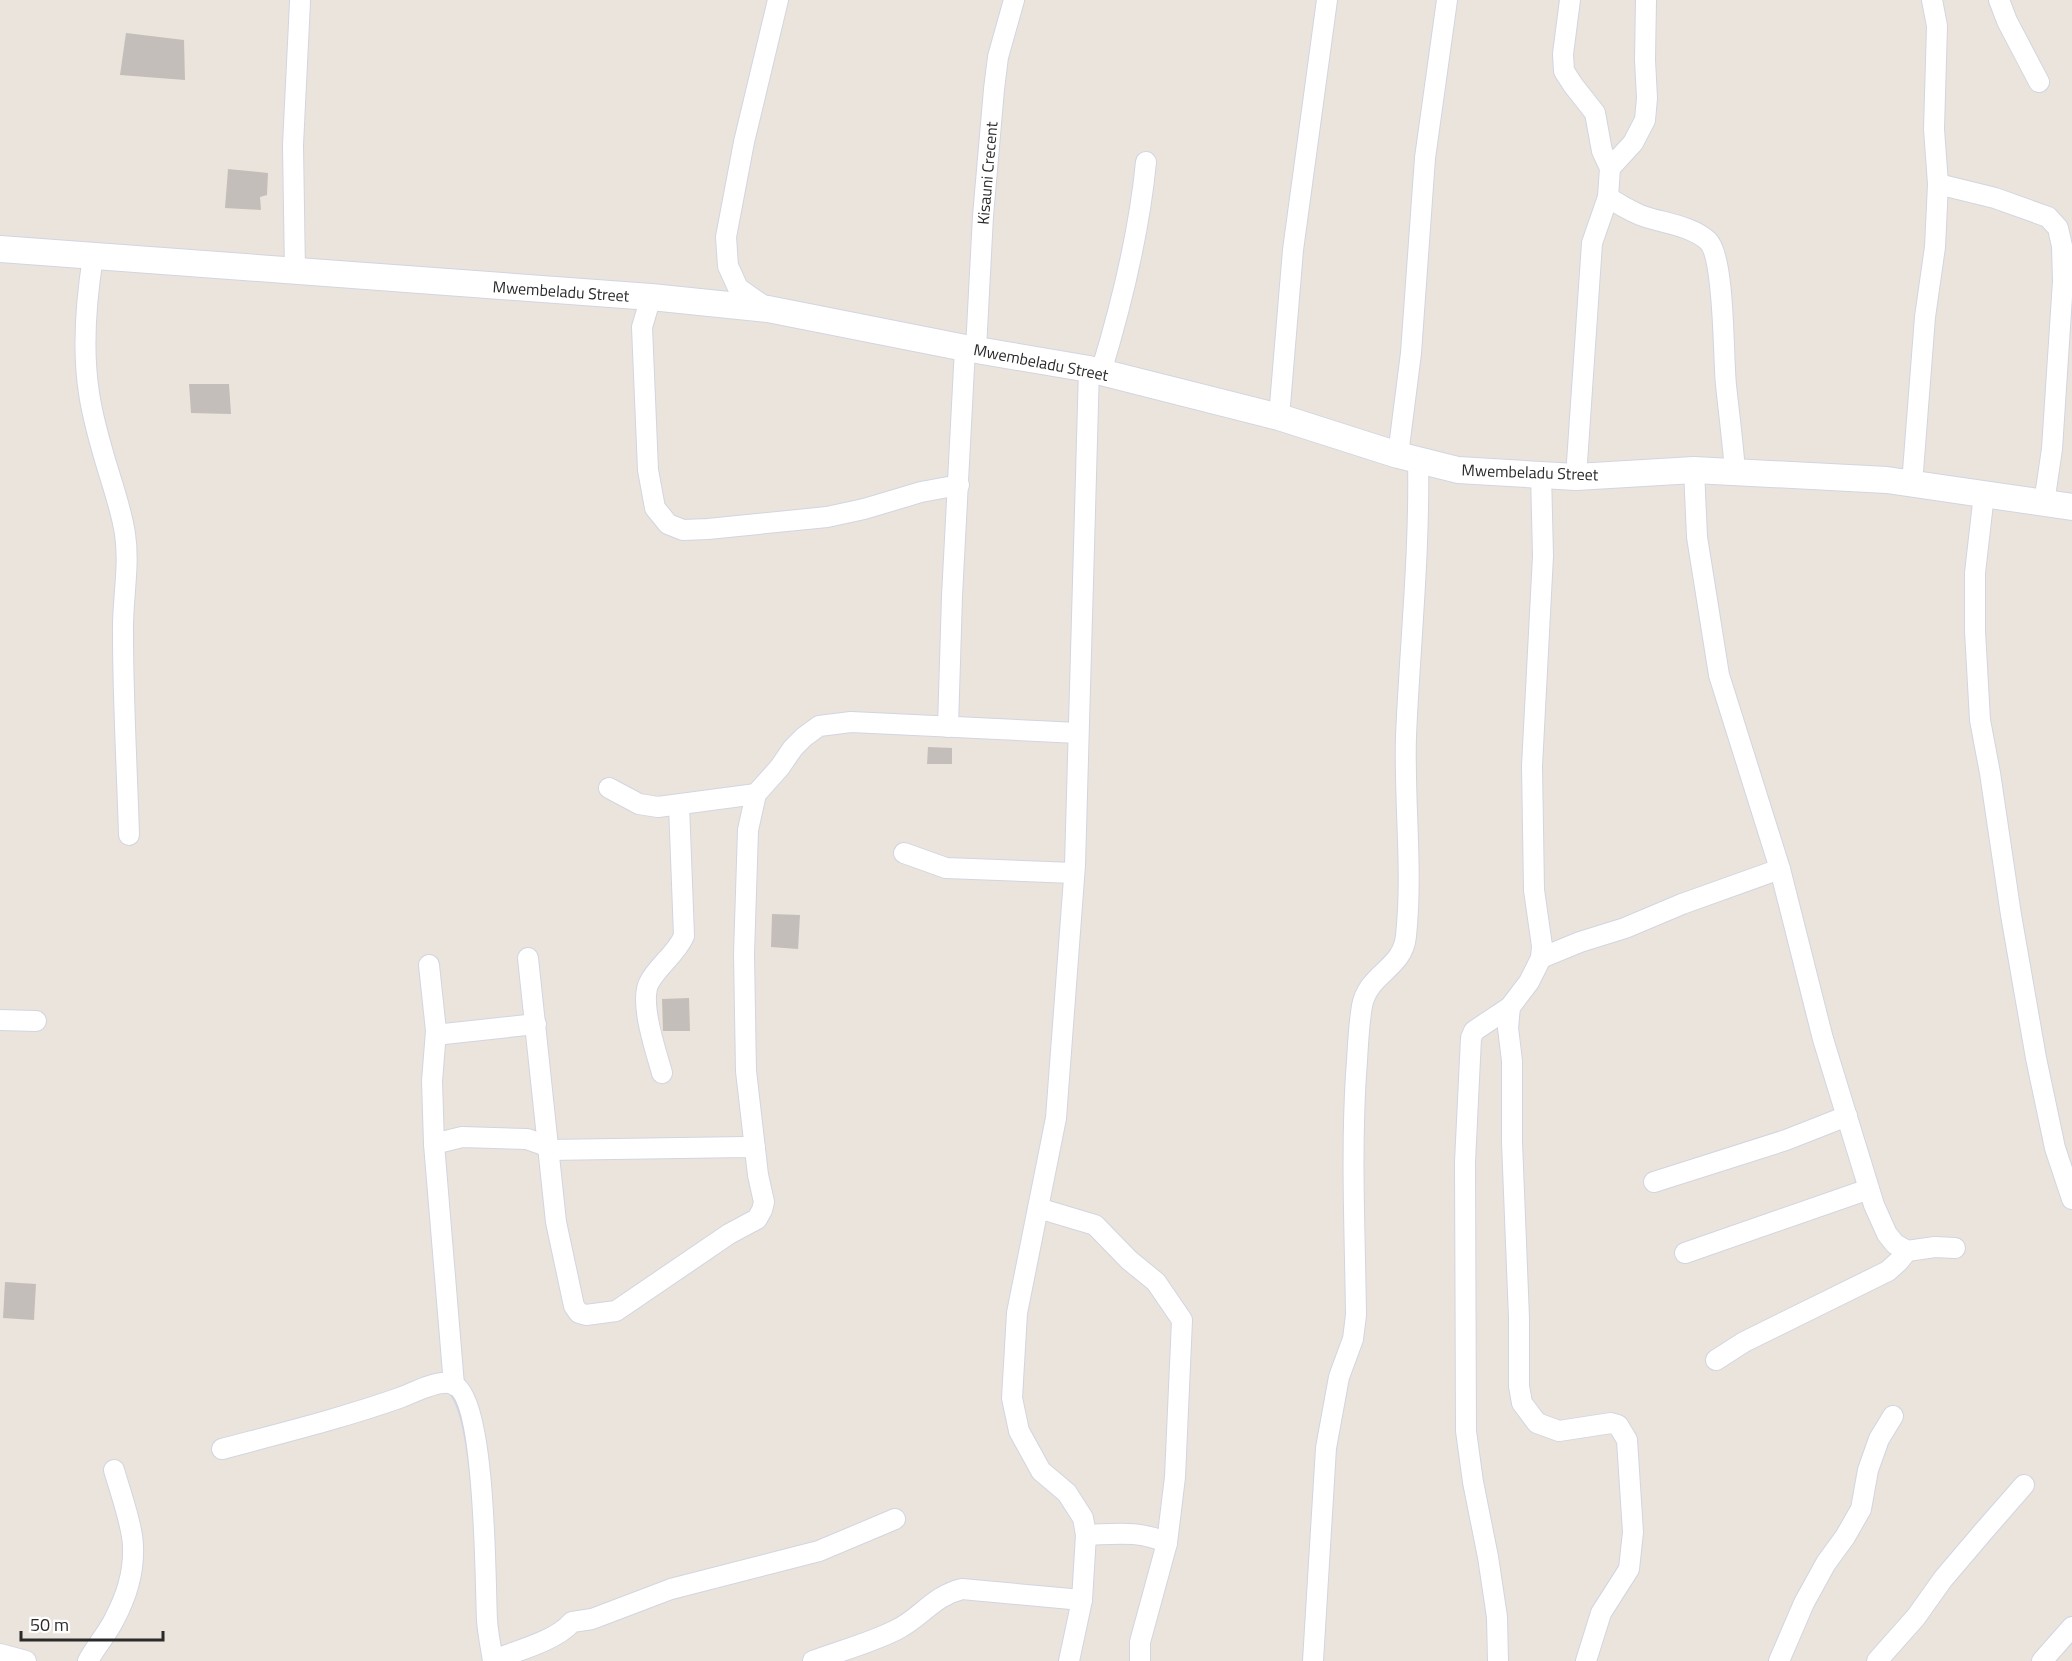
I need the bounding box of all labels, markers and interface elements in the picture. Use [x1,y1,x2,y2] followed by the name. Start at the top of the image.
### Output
[971,120,1003,226] street label: Kisauni Crecent
[492,274,631,308] street label: Mwembeladu Street
[971,337,1111,387] street label: Mwembeladu Street
[1461,458,1599,486] street label: Mwembeladu Street
[21,1604,164,1642] scale bar
[30,1611,69,1638] text: 50 m

